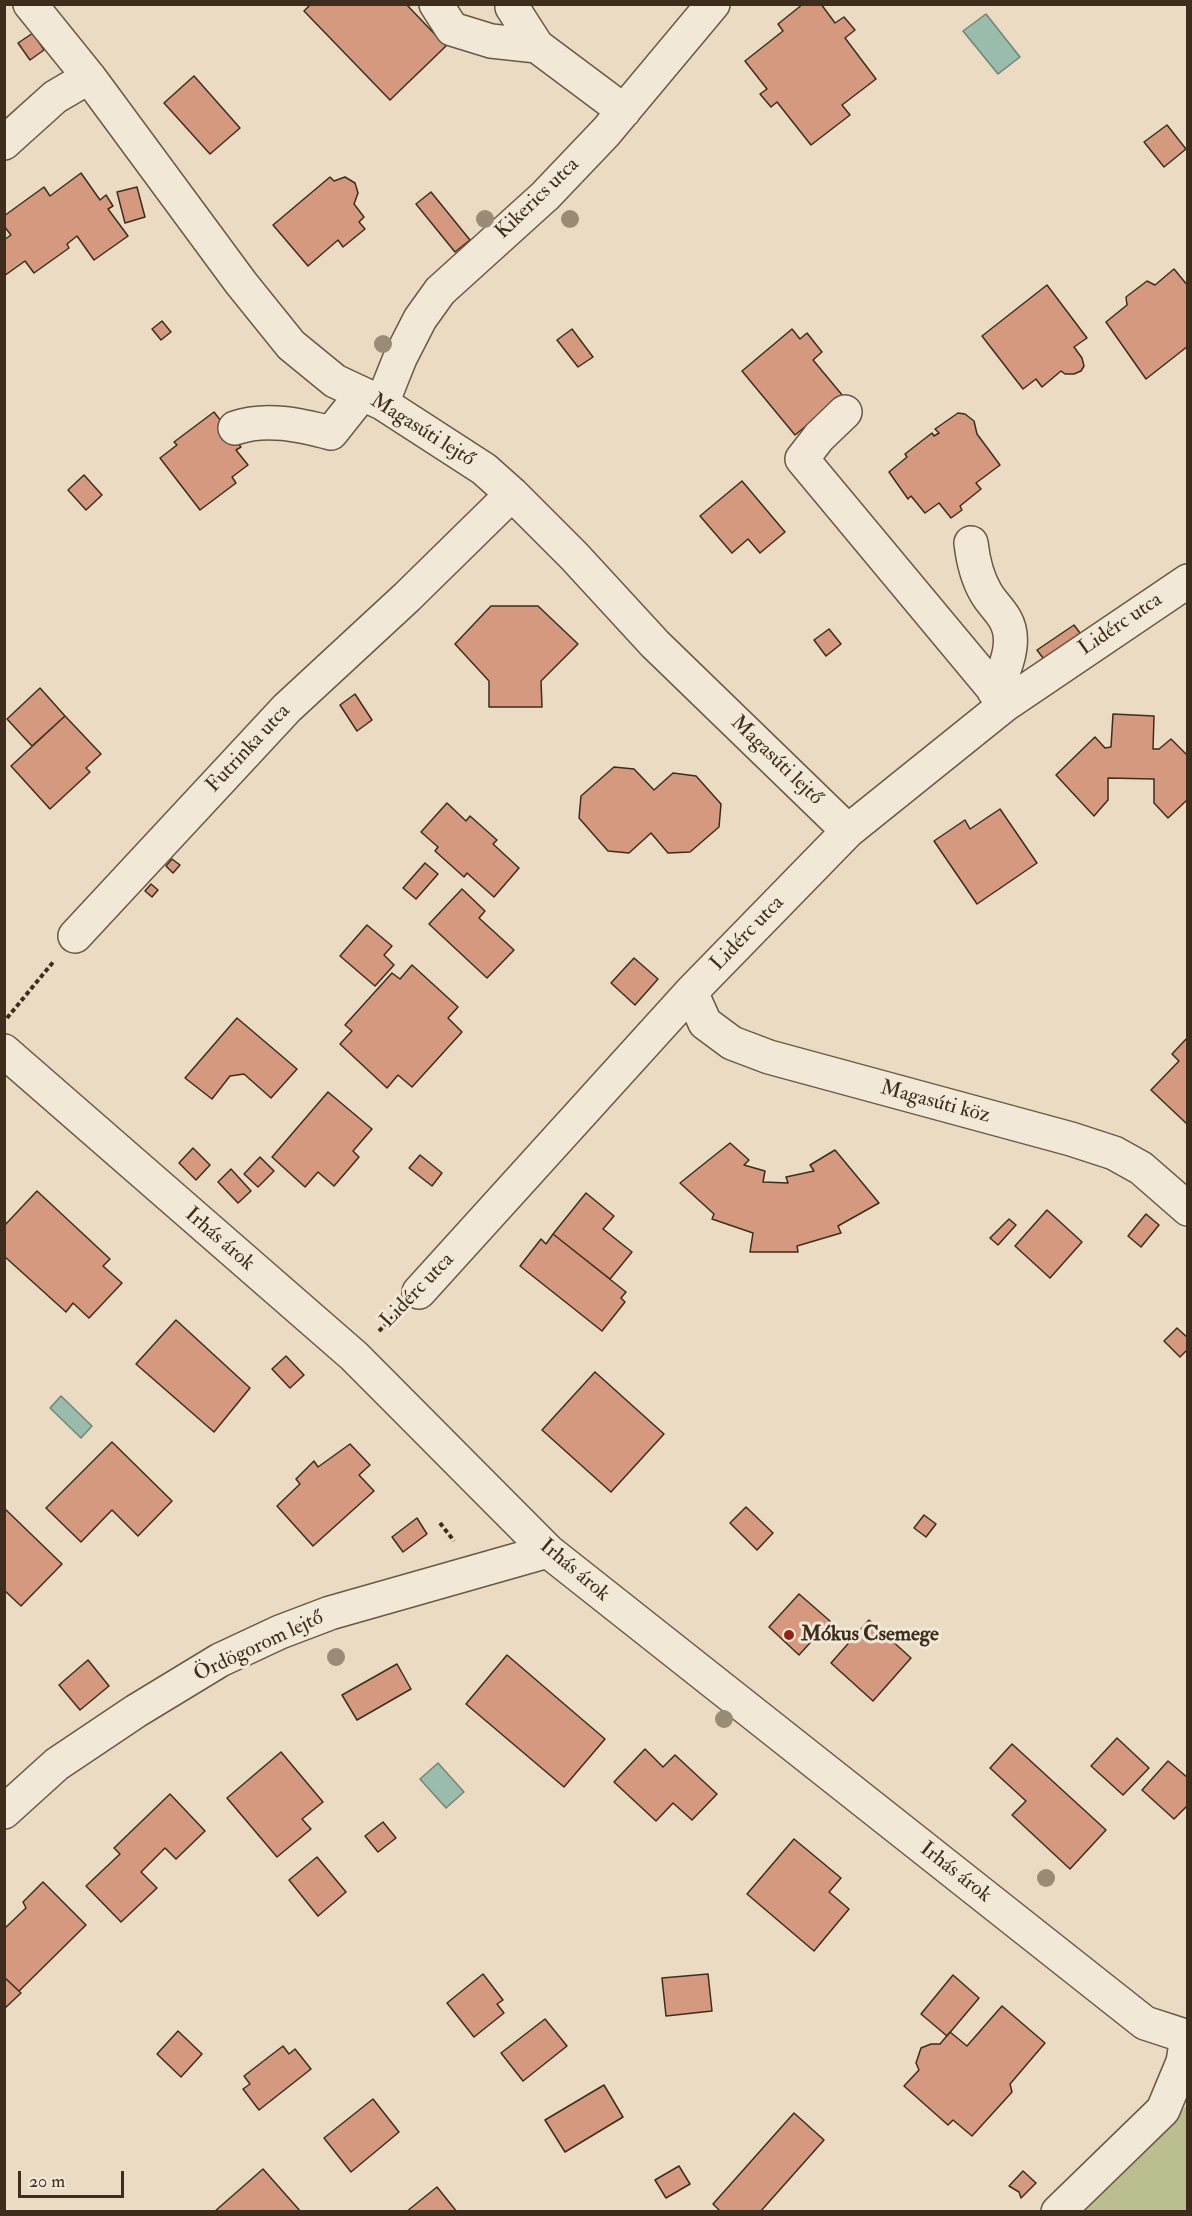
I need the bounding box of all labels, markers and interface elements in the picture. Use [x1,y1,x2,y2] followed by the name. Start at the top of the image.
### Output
[491,153,585,245] street label: Kikerics utca
[365,389,479,473] street label: Magasúti lejtő
[1075,588,1167,662] street label: Lidérc utca
[202,699,296,799] street label: Futrinka utca
[725,711,827,811] street label: Magasúti lejtő
[706,891,790,977] street label: Lidérc utca
[877,1076,993,1130] street label: Magasúti köz
[179,1203,259,1277] street label: Irhás árok
[376,1248,460,1334] street label: Lidérc utca
[534,1534,614,1608] street label: Irhás árok
[190,1606,328,1688] street label: Ördögorom lejtő
[801,1622,939,1648] place label: Mókus Csemege
[782,1628,796,1642] marker: Mókus Csemege
[914,1837,996,1909] street label: Irhás árok
[21,2159,128,2197] scale bar
[29,2170,65,2193] text: 20 m

